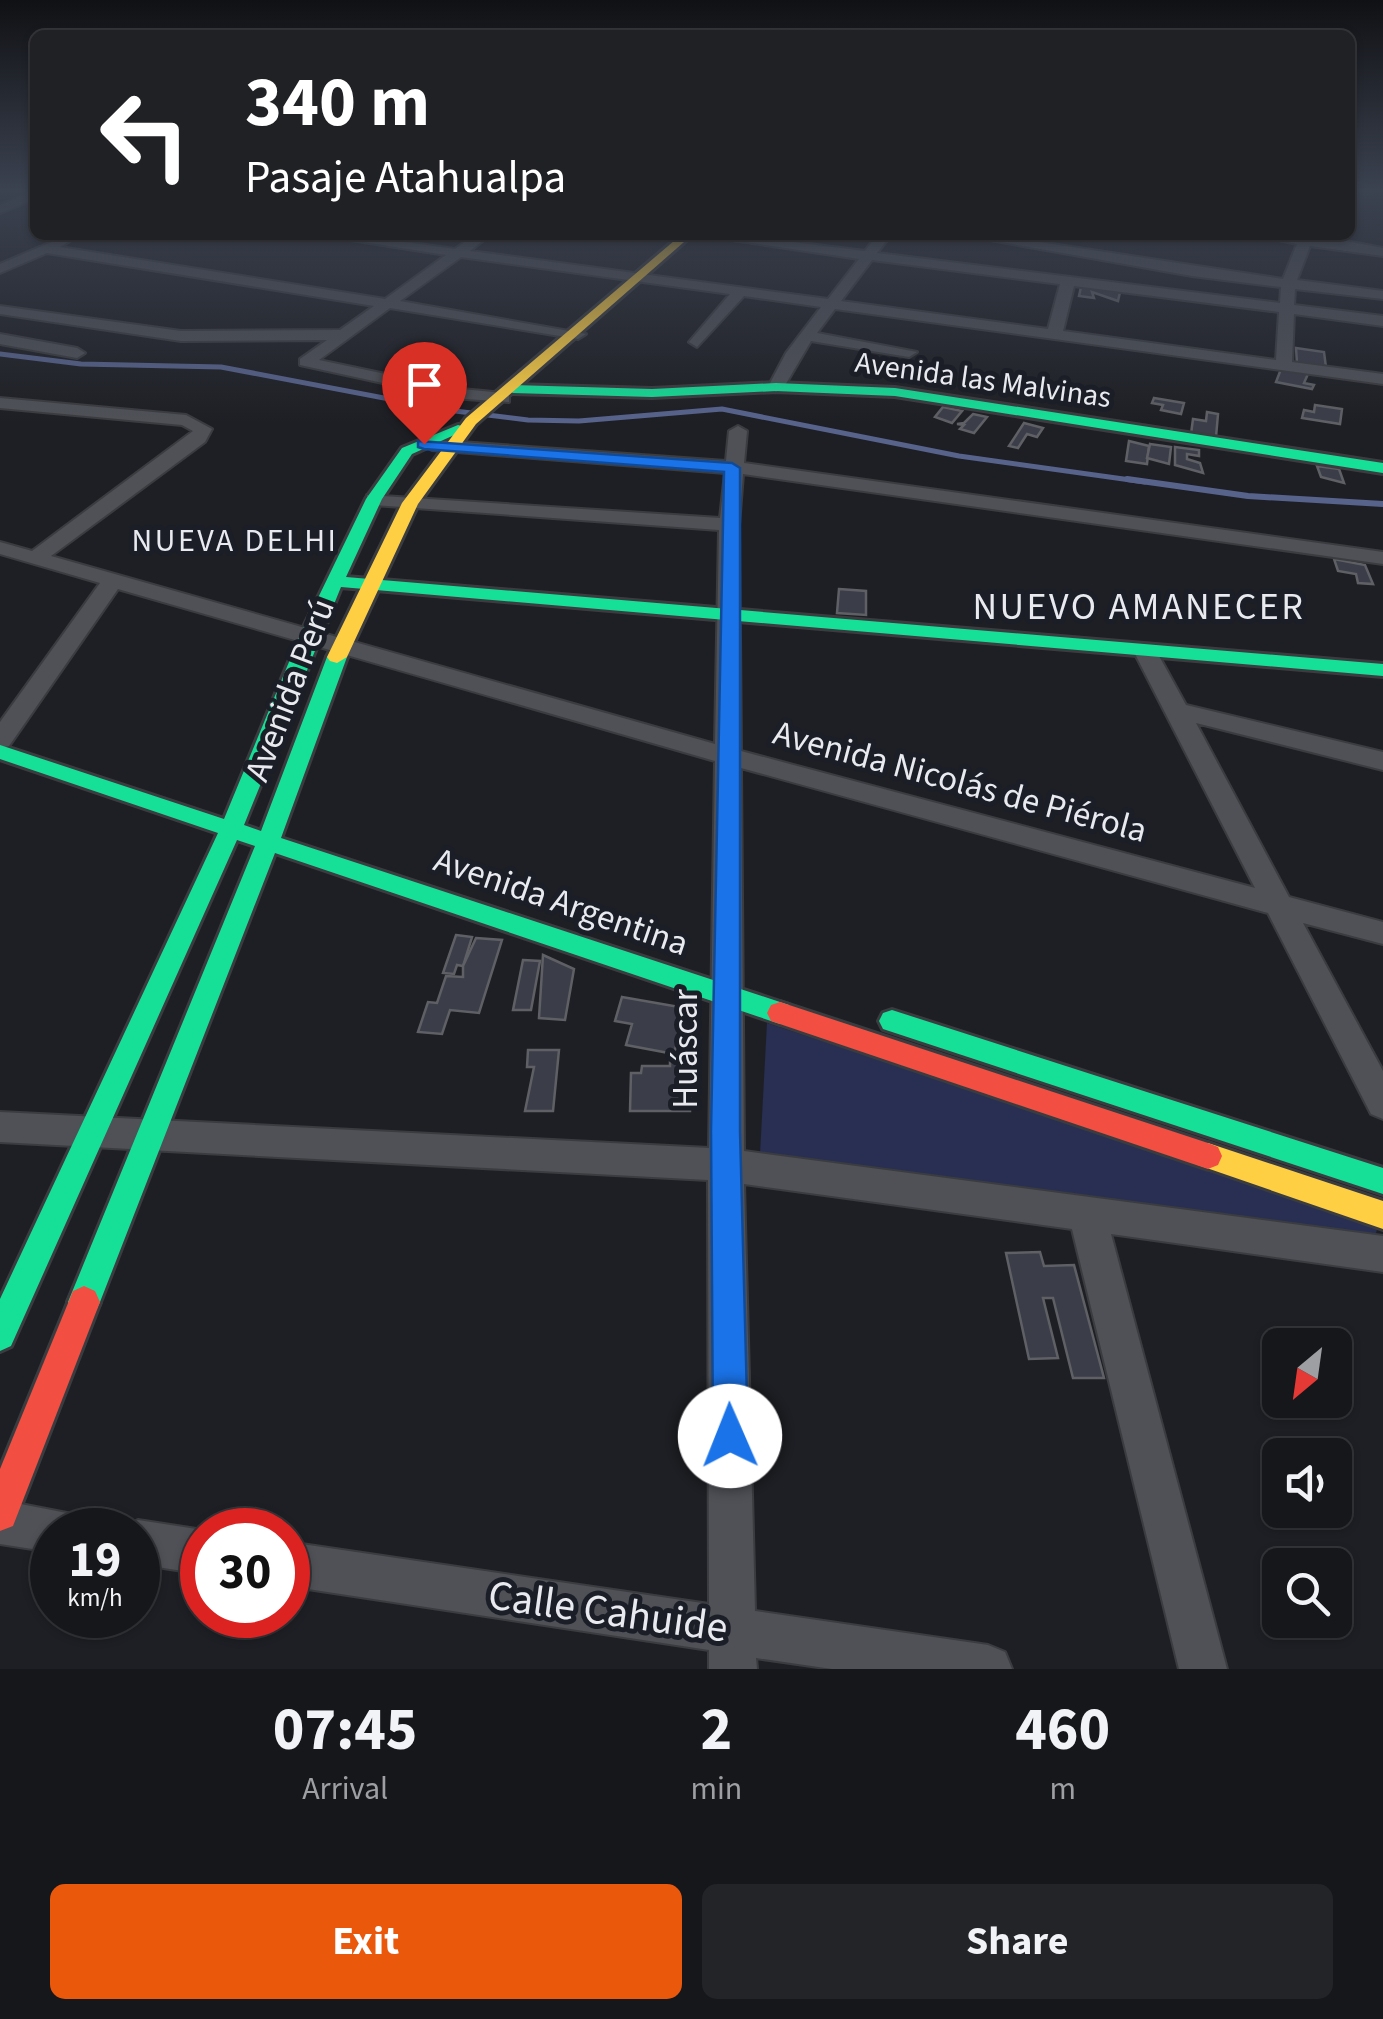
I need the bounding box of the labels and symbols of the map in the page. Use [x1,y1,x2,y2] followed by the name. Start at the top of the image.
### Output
[852,341,1114,419] street label: Avenida las Malvinas
[382,342,467,445] pin
[132,518,338,564] district label: NUEVA DELHI
[973,580,1306,634] district label: NUEVO AMANECER
[232,592,348,788] street label: Avenida Perú
[768,708,1152,856] street label: Avenida Nicolás de Piérola
[427,835,695,969] street label: Avenida Argentina
[661,988,711,1109] street label: Huáscar
[1262,1328,1352,1418] north arrow
[678,1384,782,1488] position arrow
[180,1508,310,1638] speed limit sign: 30
[484,1566,732,1658] street label: Calle Cahuide

